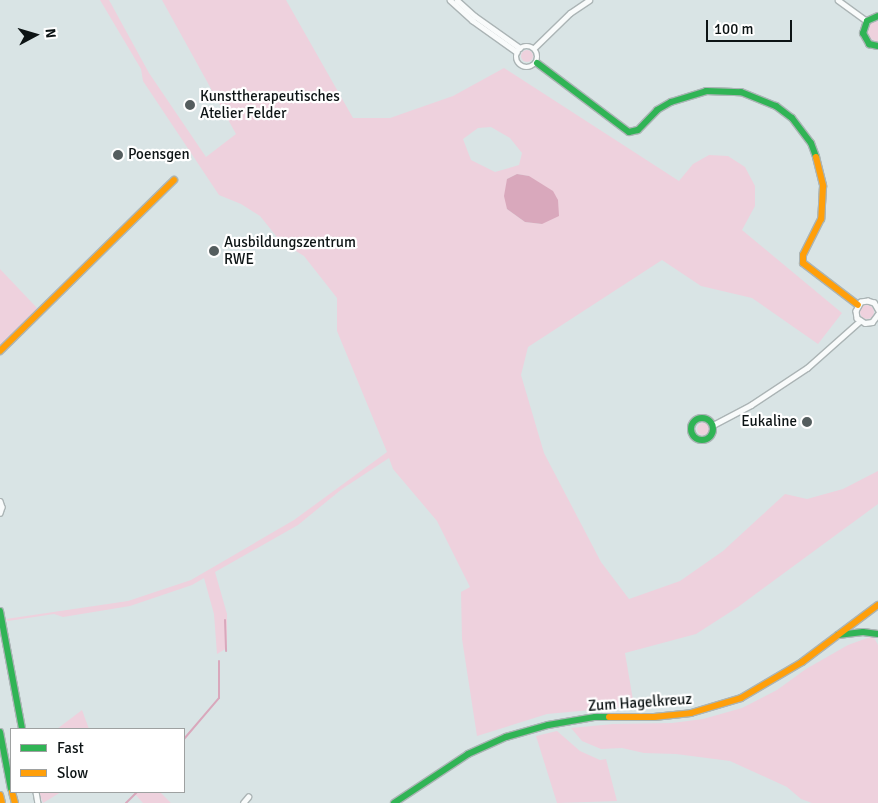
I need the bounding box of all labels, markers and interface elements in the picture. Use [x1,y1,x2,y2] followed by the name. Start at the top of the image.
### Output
[10,10,60,60] north arrow
[708,10,794,42] scale bar
[714,20,754,38] text: 100 m
[41,28,59,39] text: N
[200,87,340,122] place label: Kunsttherapeutisches Atelier Felder
[184,99,196,111] marker: Kunsttherapeutisches Atelier Felder
[128,146,190,164] place label: Poensgen
[112,149,124,161] marker: Poensgen
[224,233,356,268] place label: Ausbildungszentrum RWE
[208,245,220,257] marker: Ausbildungszentrum RWE
[741,413,797,431] place label: Eukaline
[801,416,813,428] marker: Eukaline
[587,690,693,716] street label: Zum Hagelkreuz
[10,728,185,793] legend
[57,739,84,757] text: Fast
[57,764,88,782] text: Slow

